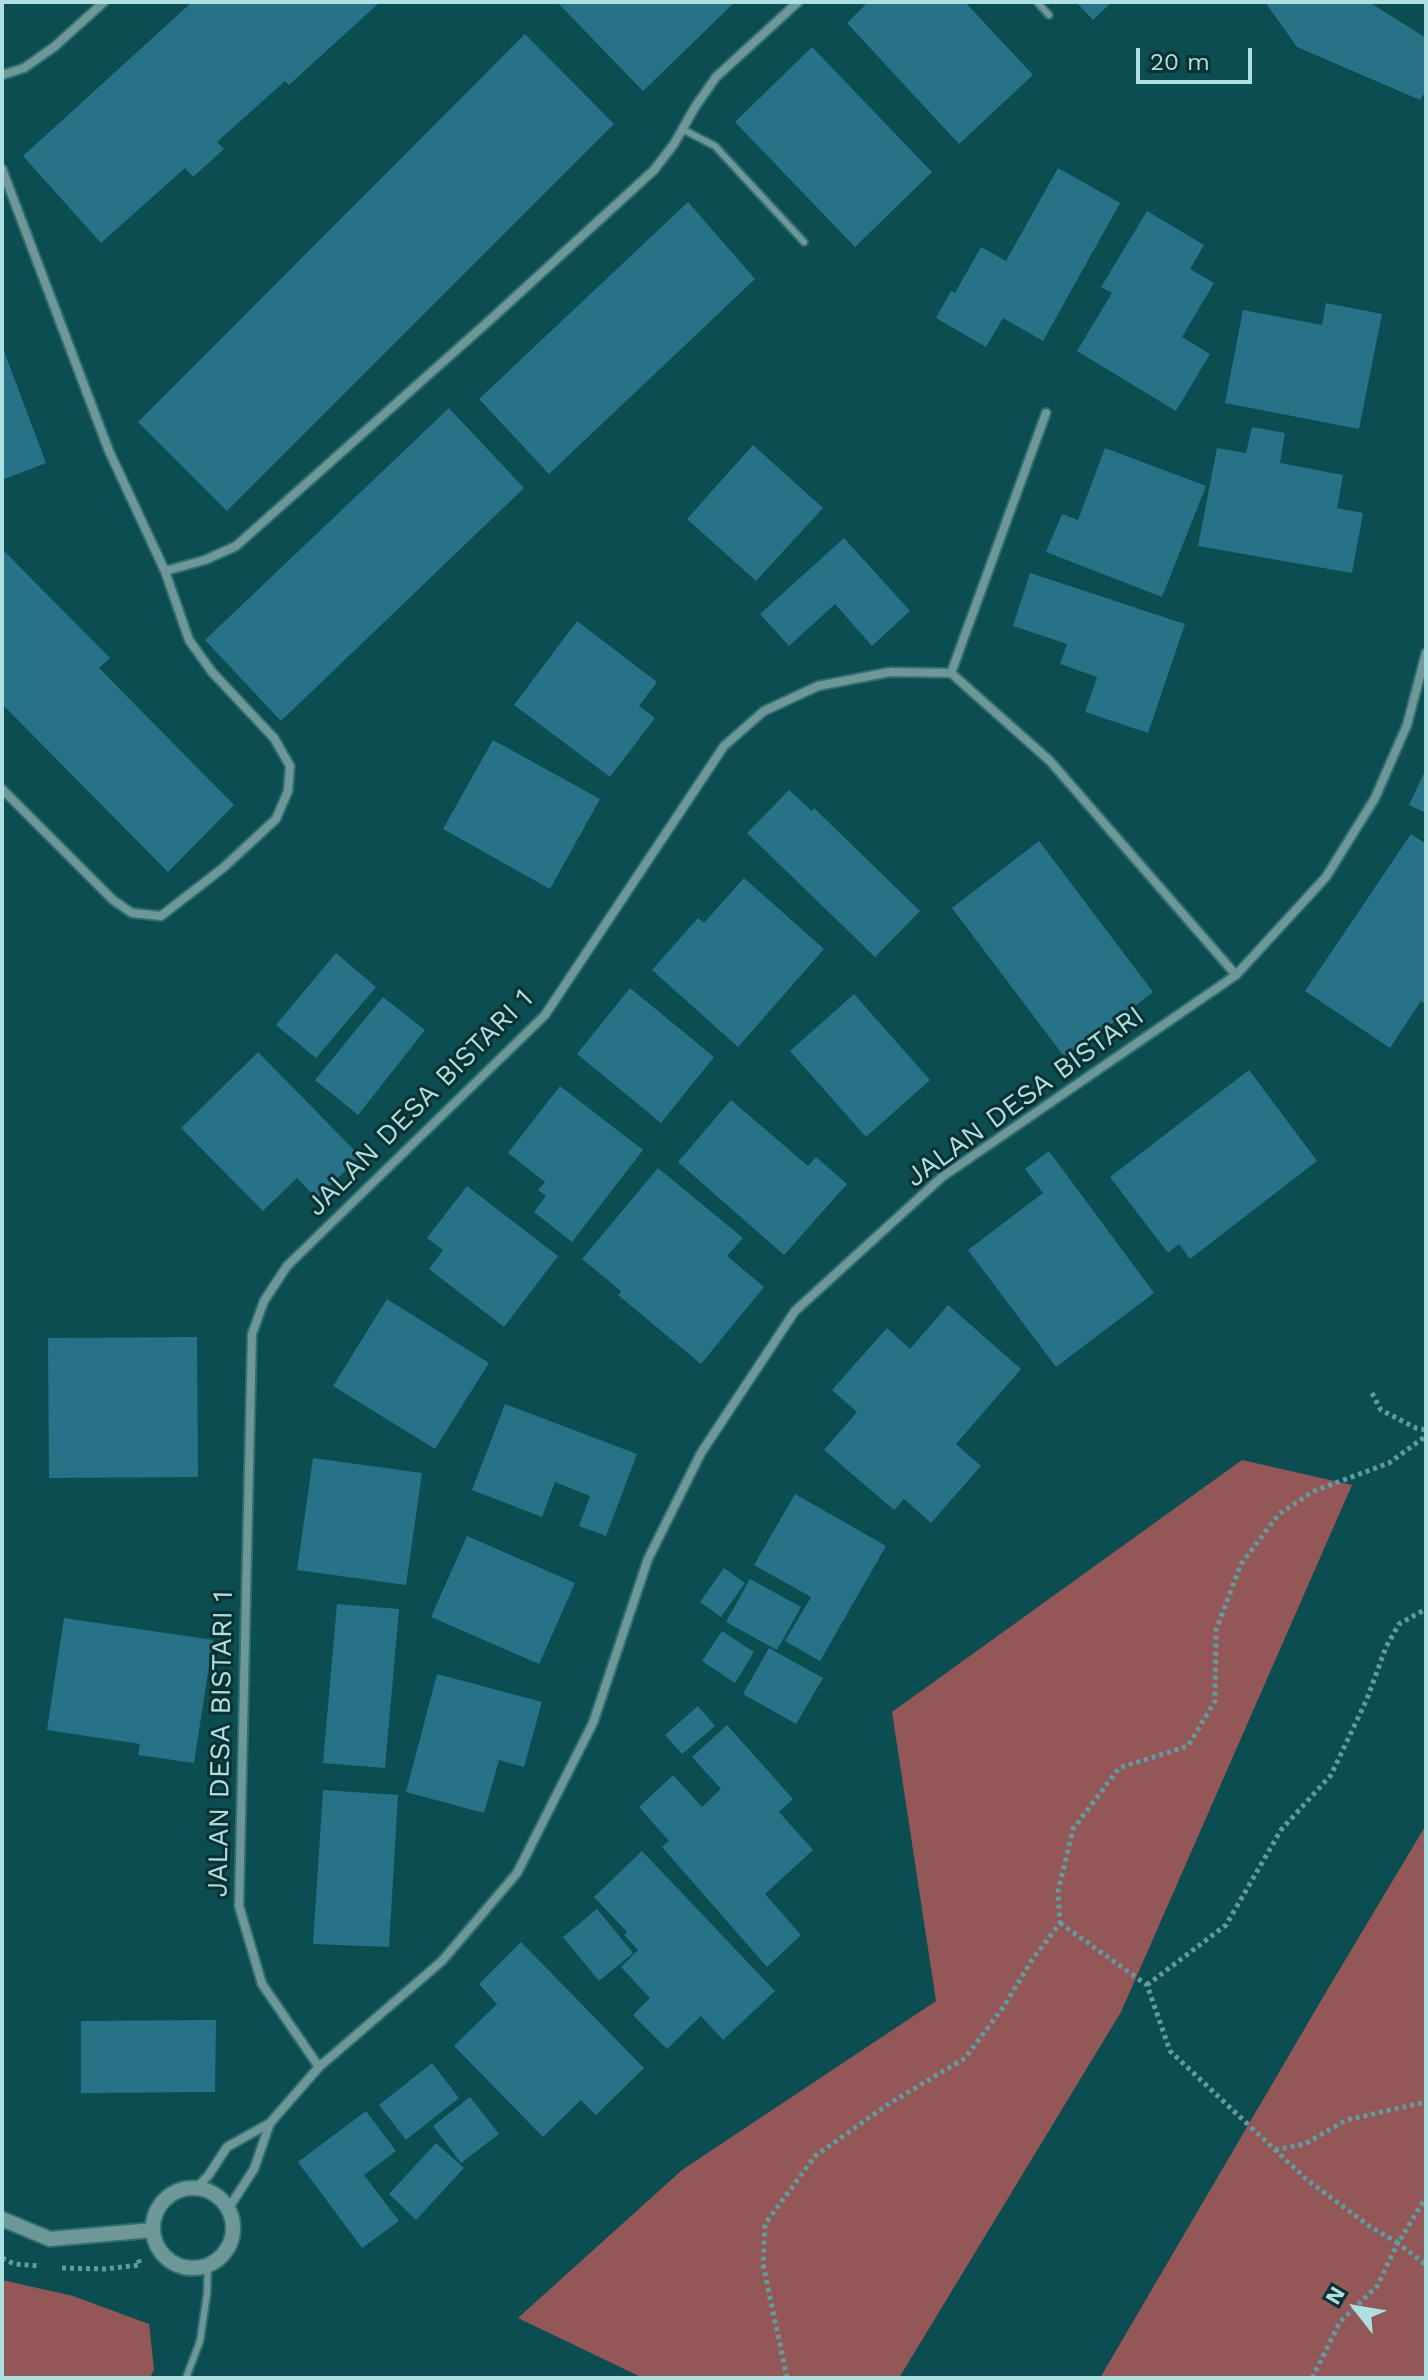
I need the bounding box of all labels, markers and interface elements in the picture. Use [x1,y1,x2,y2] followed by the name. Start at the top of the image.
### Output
[1140,32,1256,82] scale bar
[1150,48,1210,76] text: 20 m
[300,983,540,1223] street label: JALAN DESA BISTARI 1
[899,999,1151,1195] street label: JALAN DESA BISTARI
[202,1590,240,1898] street label: JALAN DESA BISTARI 1
[1316,2268,1396,2348] north arrow
[1320,2282,1350,2309] text: N

